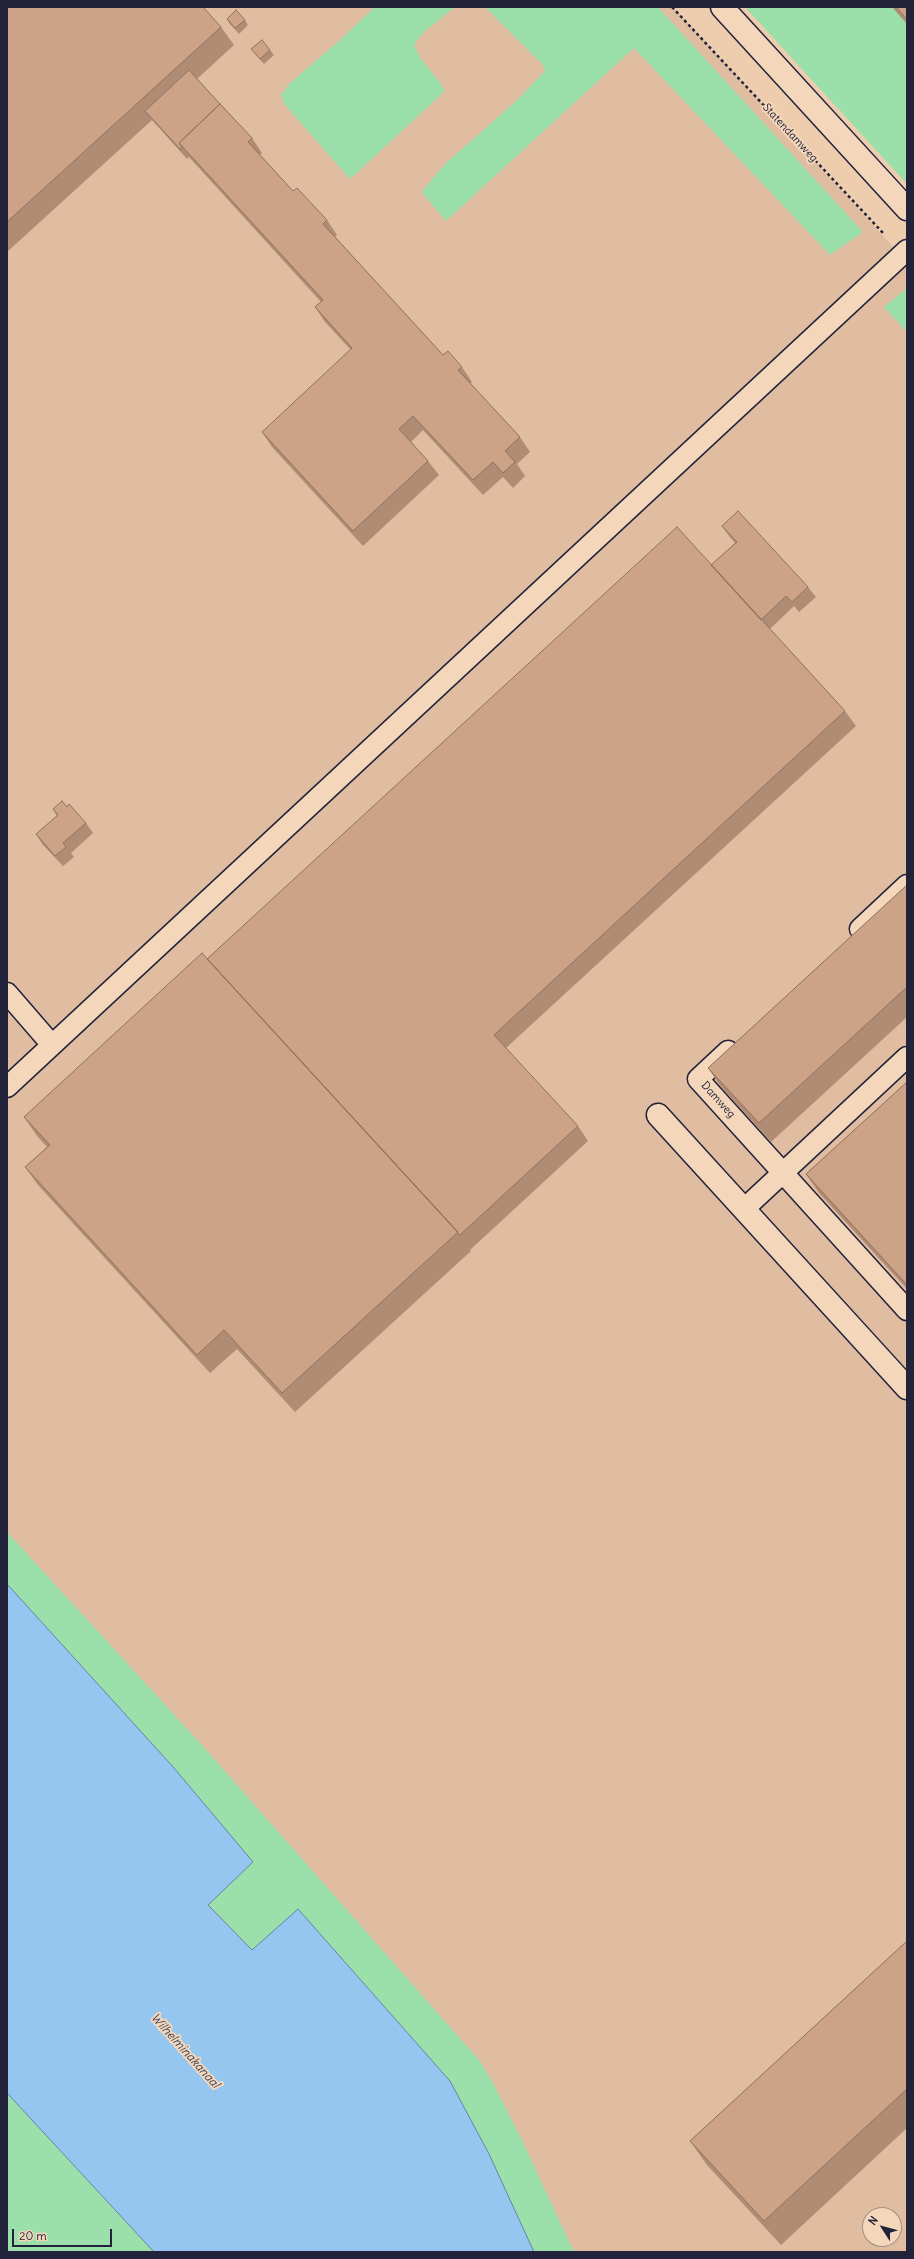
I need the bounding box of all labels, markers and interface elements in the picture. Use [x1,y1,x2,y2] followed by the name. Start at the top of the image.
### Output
[760,101,820,165] street label: Statendamweg
[698,1079,738,1121] street label: Damweg
[148,2011,222,2091] water label: Wilhelminakanaal
[862,2207,902,2247] north arrow
[865,2213,881,2228] text: N
[14,2221,114,2247] scale bar
[19,2228,47,2243] text: 20 m

